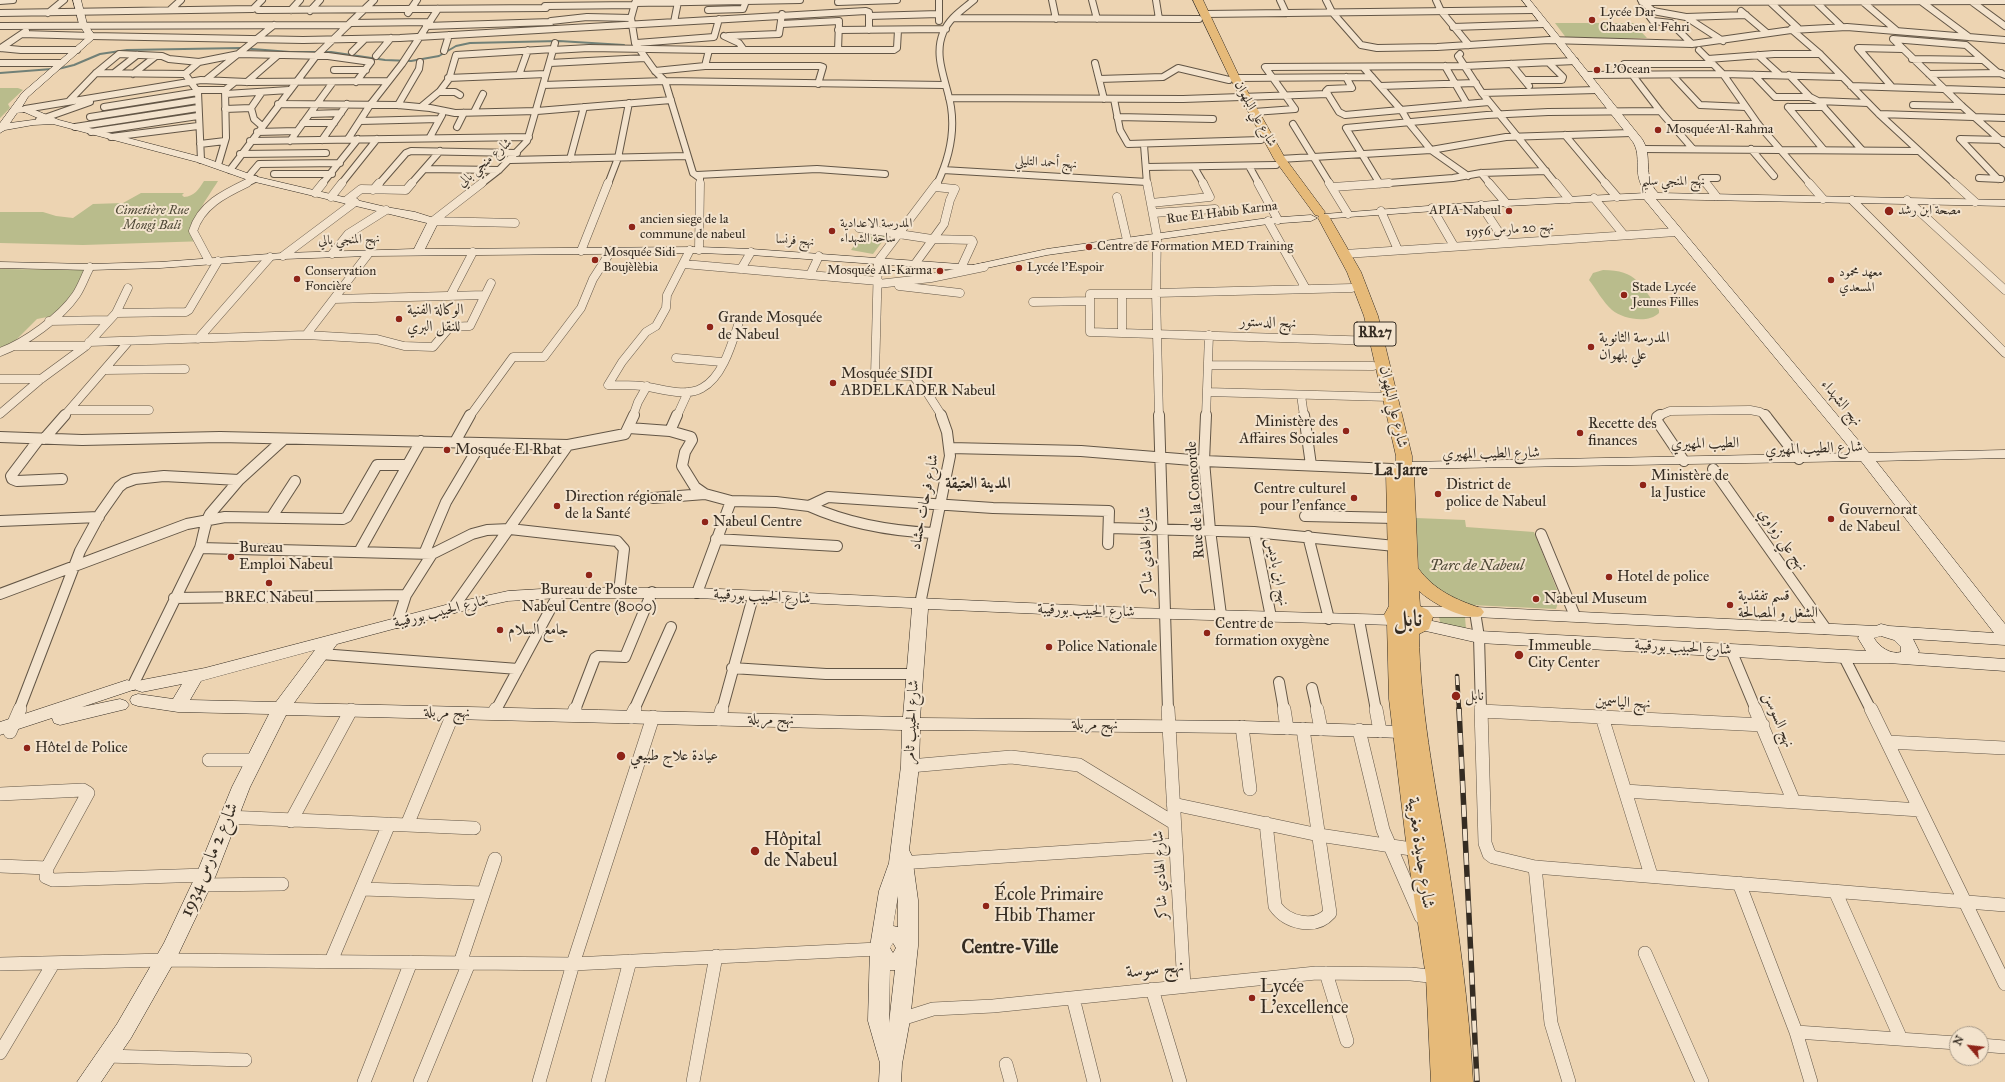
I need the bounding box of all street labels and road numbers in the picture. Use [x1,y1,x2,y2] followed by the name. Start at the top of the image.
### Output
[1231,79,1279,149] street label: شارع علي البلهوان
[455,135,515,191] street label: شارع منجي بالي
[1014,153,1078,173] street label: نهج أحمد التليلي
[1641,174,1705,190] street label: نهج المنجي سليم
[1166,198,1278,228] street label: Rue El Habib Karma
[1465,219,1555,241] street label: نهج 20 مارس 1956
[318,231,380,249] street label: نهج المنجي بالي
[775,232,815,250] street label: نهج فرنسا
[1239,313,1297,333] street label: نهج الدستور
[1354,322,1396,346] road number: RR27
[1375,364,1411,450] street label: شارع علي البلهوان
[1816,376,1866,430] street label: نهج الشهداء
[1671,434,1739,454] street label: الطيب المهيري
[1765,438,1863,460] street label: شارع الطيب المهيري
[1183,441,1209,559] street label: Rue de la Concorde
[1442,444,1540,464] street label: شارع الطيب المهيري
[907,453,943,551] street label: شارع فرحات حشاد
[1753,505,1811,575] street label: نهج علي زواوي
[1136,506,1158,596] street label: شارع الهادي شاكر
[1262,536,1292,608] street label: نهج ابن باديس
[713,585,811,609] street label: شارع الحبيب بورقيبة
[392,592,490,632] street label: شارع الحبيب بورقيبة
[1037,600,1135,622] street label: شارع الحبيب بورقيبة
[1634,636,1732,660] street label: شارع الحبيب بورقيبة
[901,679,923,765] street label: شارع الحبيب ثامر
[1758,690,1798,750] street label: نهج السوسن
[1595,693,1651,713] street label: نهج الياسمين
[424,704,470,722] street label: نهج مربلة
[748,711,794,729] street label: نهج مربلة
[1072,716,1118,734] street label: نهج مربلة
[1401,796,1439,910] street label: شارع جديدة مغربية
[176,800,244,920] street label: شارع 2 مارس 1934
[1150,830,1172,920] street label: شارع الهادي شاكر
[1125,956,1185,984] street label: نهج سوسة

